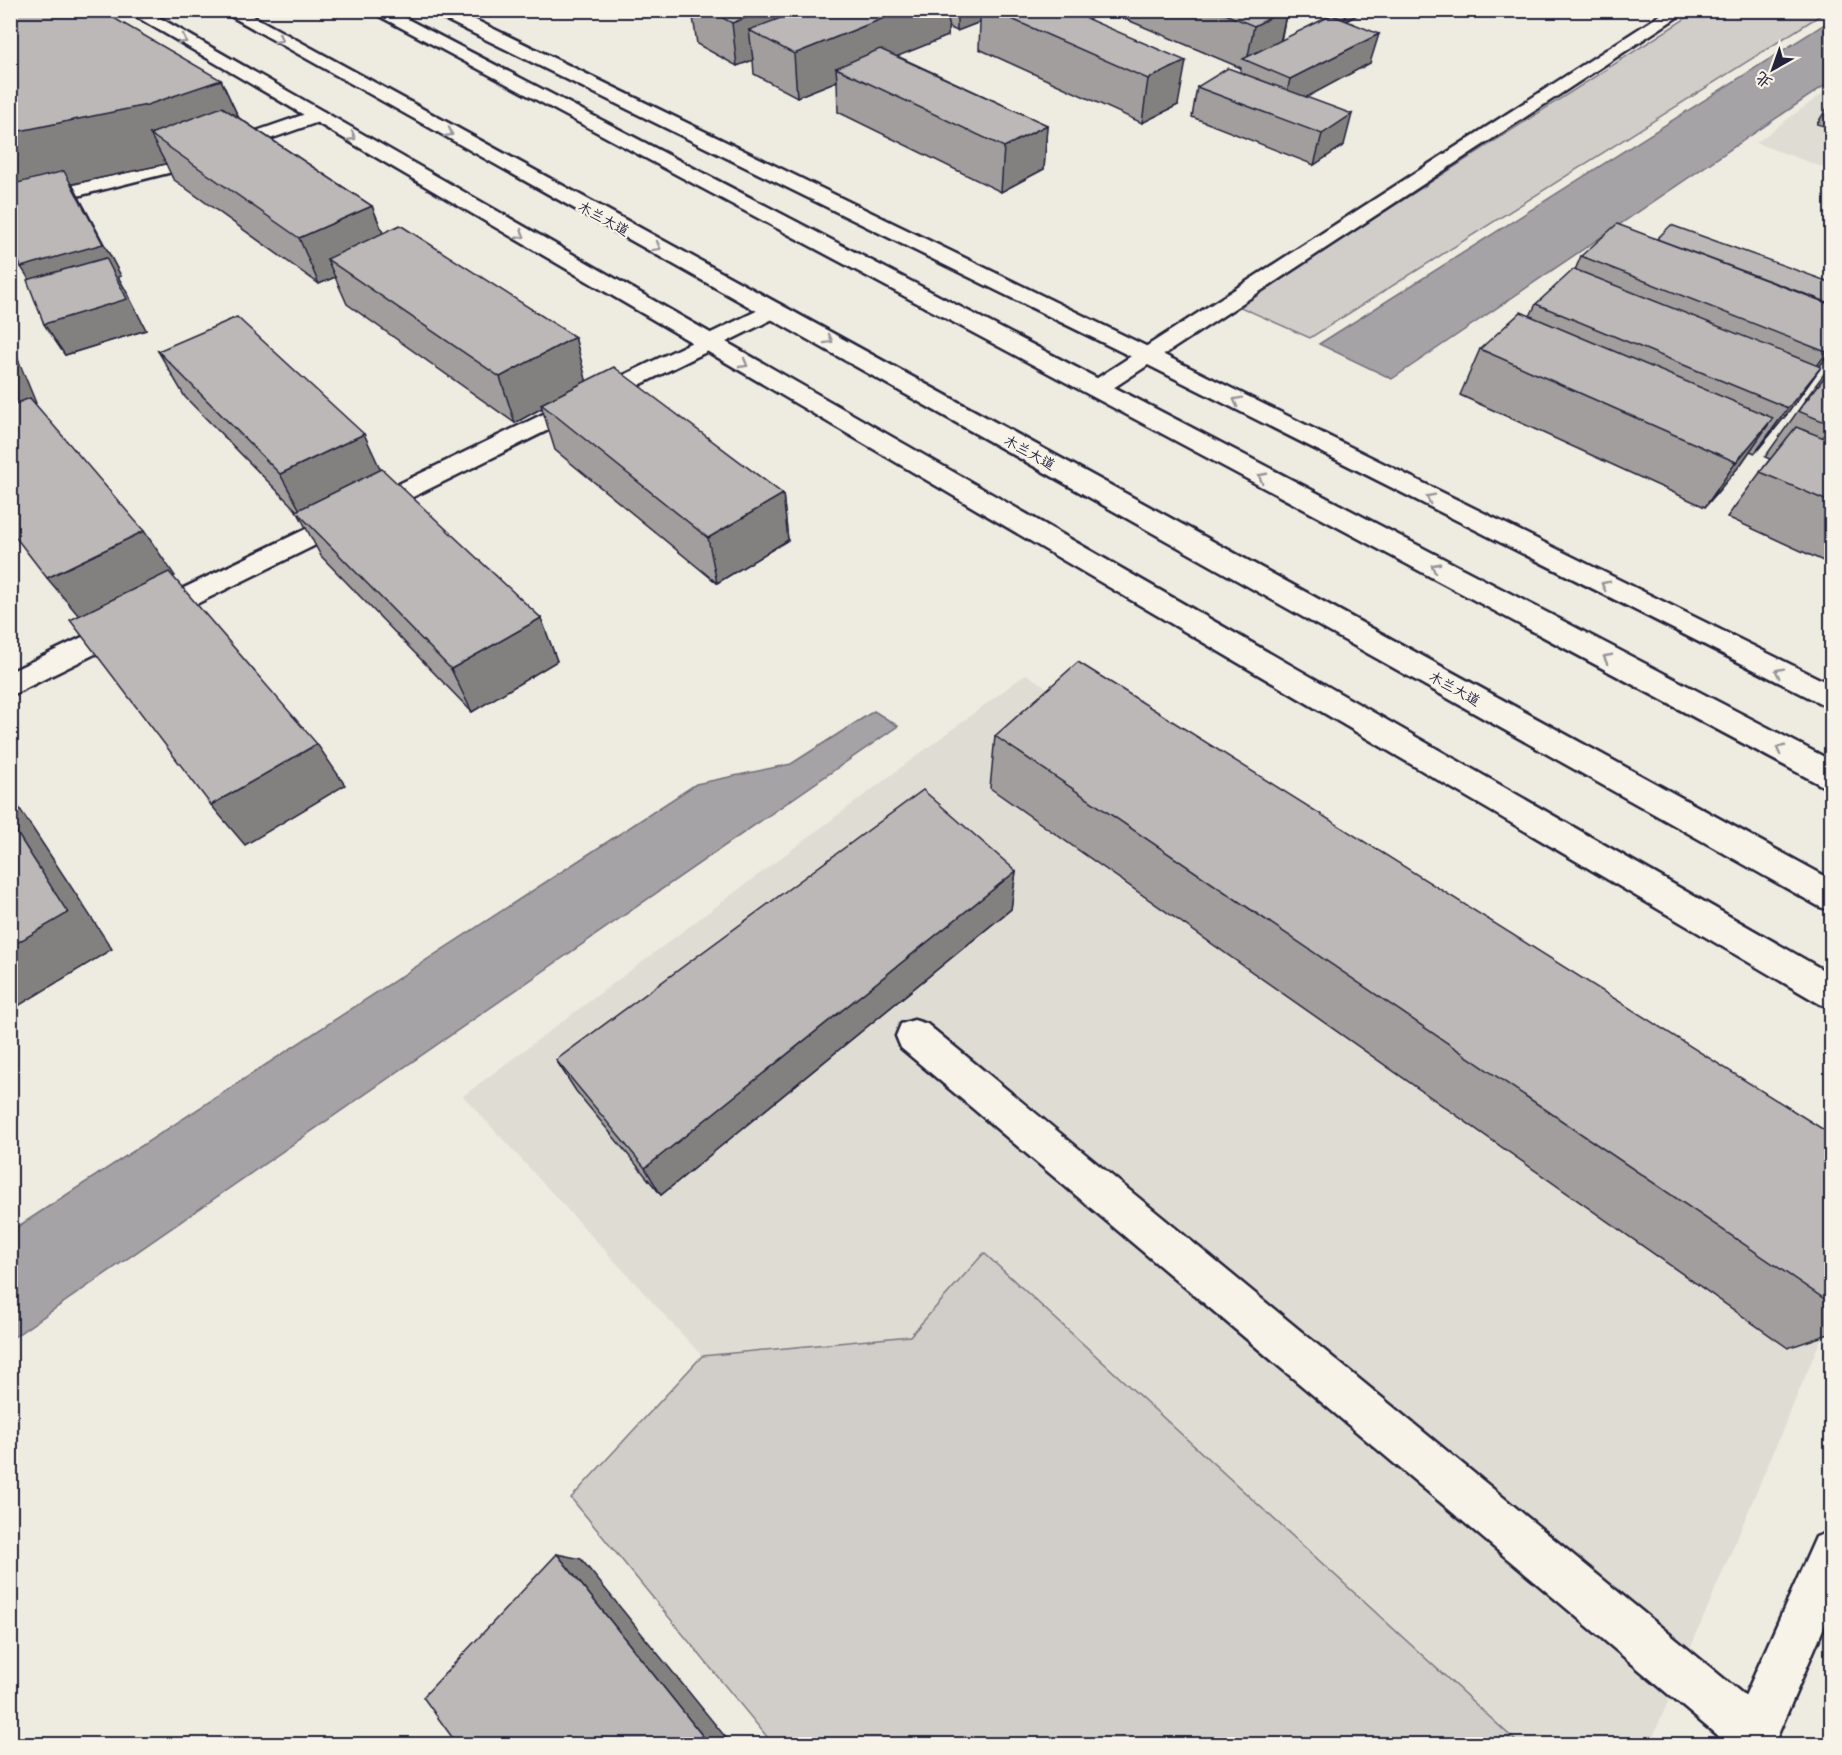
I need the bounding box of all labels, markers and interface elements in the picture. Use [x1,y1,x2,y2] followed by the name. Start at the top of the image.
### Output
[177,32,187,44] one-way arrow
[272,32,283,43] one-way arrow
[1743,39,1803,99] north arrow
[1750,68,1776,94] text: 北
[443,126,454,137] one-way arrow
[346,130,356,141] one-way arrow
[575,196,633,240] street label: 木兰大道
[515,227,525,239] one-way arrow
[651,240,662,251] one-way arrow
[822,333,833,344] one-way arrow
[738,357,748,368] one-way arrow
[1233,397,1244,408] one-way arrow
[1001,430,1059,474] street label: 木兰大道
[1257,472,1268,484] one-way arrow
[1426,493,1437,505] one-way arrow
[1430,563,1441,574] one-way arrow
[1600,581,1611,592] one-way arrow
[1603,654,1613,665] one-way arrow
[1426,666,1484,710] street label: 木兰大道
[1775,668,1786,680] one-way arrow
[1775,745,1786,756] one-way arrow

